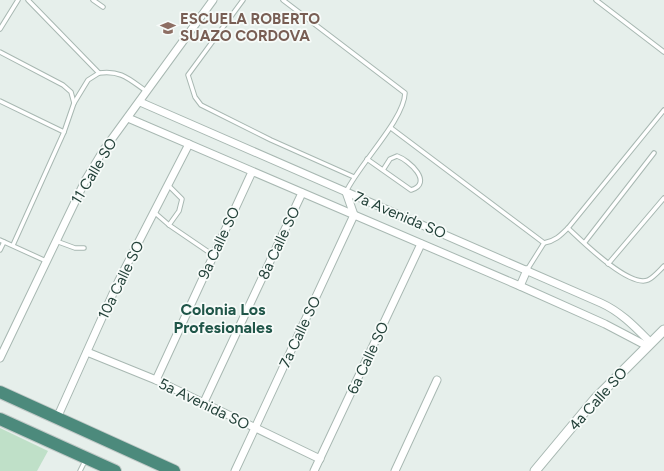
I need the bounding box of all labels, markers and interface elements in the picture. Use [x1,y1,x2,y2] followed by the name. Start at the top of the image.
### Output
[180,10,320,45] place label: ESCUELA ROBERTO SUAZO CORDOVA
[159,19,177,37] school or university icon: ESCUELA ROBERTO SUAZO CORDOVA
[67,135,121,207] street label: 11 Calle SO
[351,188,449,242] street label: 7a Avenida SO
[194,204,244,282] street label: 9a Calle SO
[254,204,304,282] street label: 8a Calle SO
[94,238,148,322] street label: 10a Calle SO
[276,293,324,371] street label: 7a Calle SO
[174,300,273,337] district label: Colonia Los Profesionales
[343,319,393,397] street label: 6a Calle SO
[565,364,631,434] street label: 4a Calle SO
[156,374,252,434] street label: 5a Avenida SO

